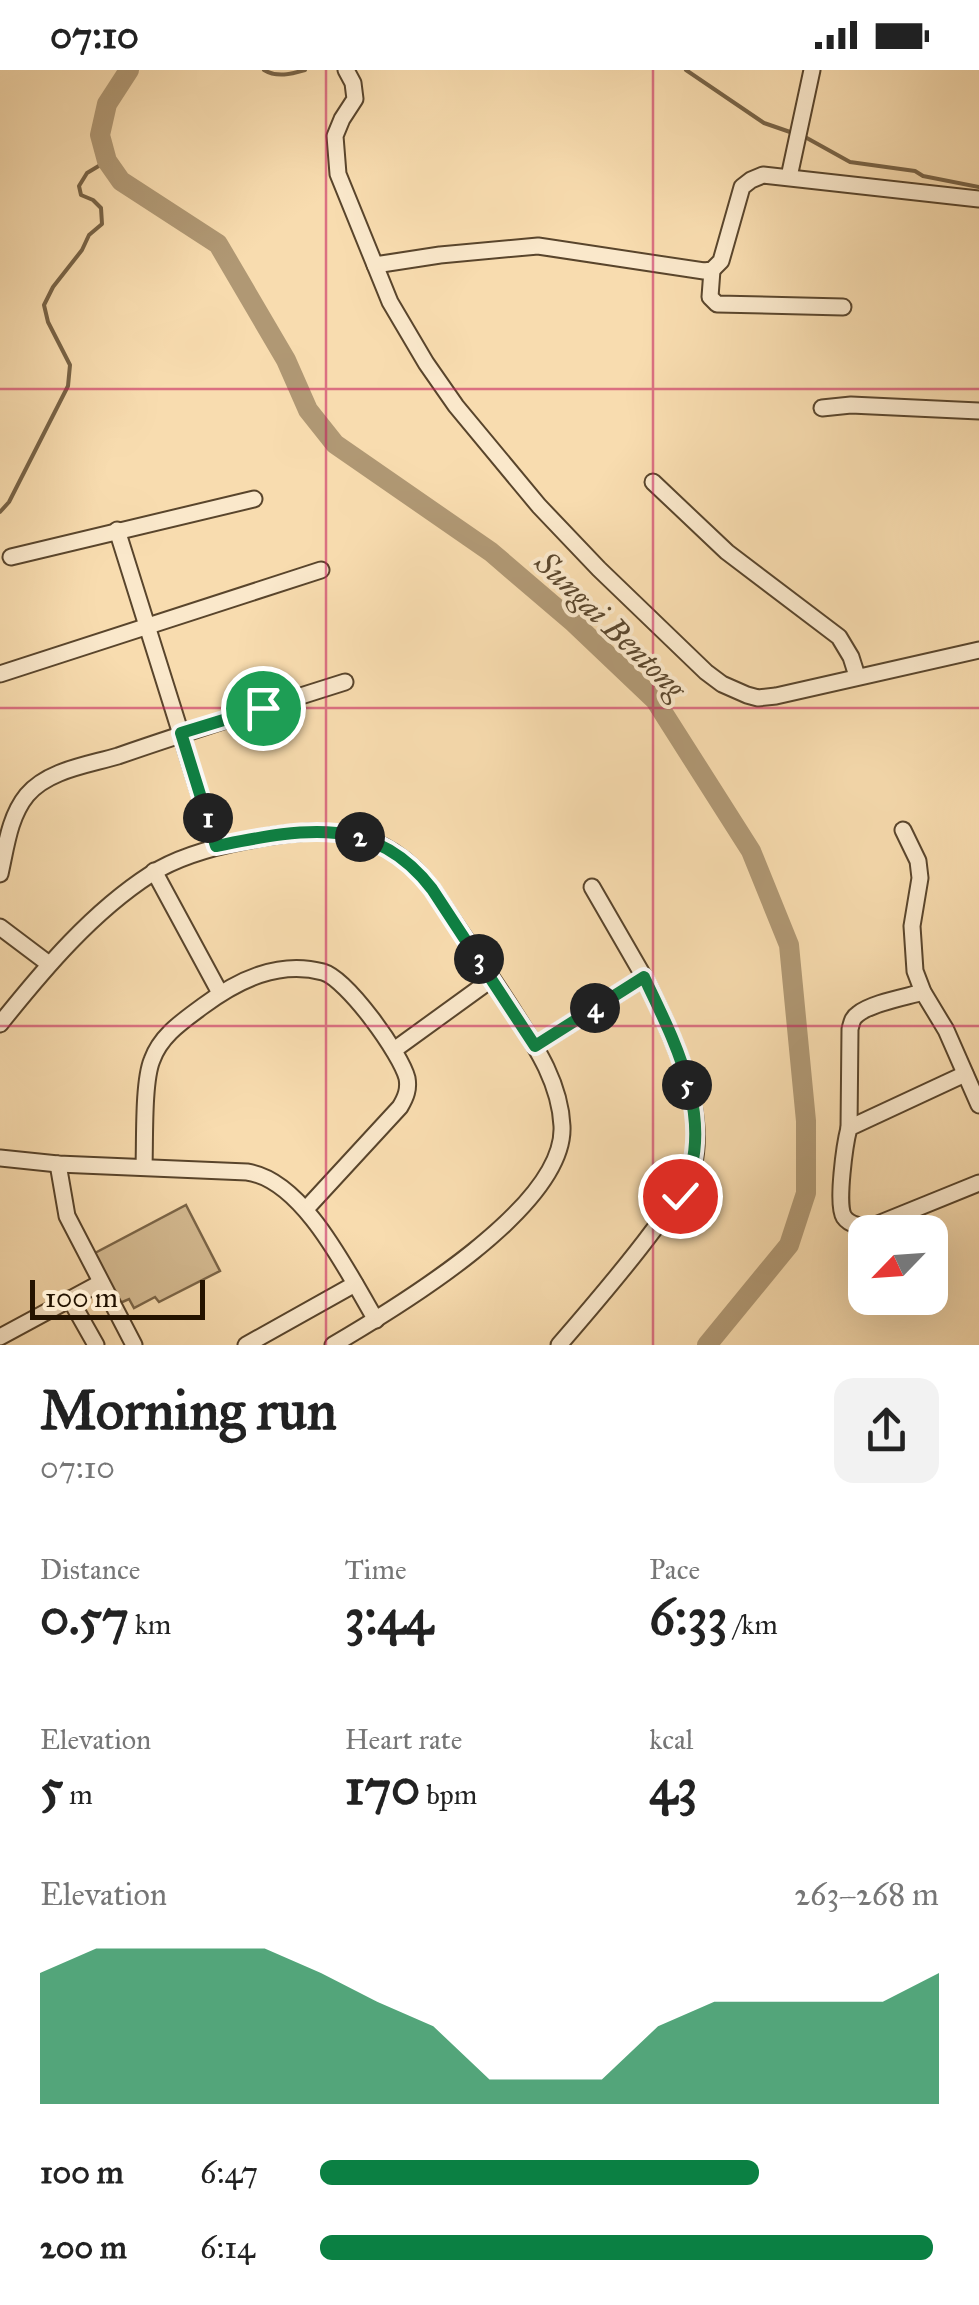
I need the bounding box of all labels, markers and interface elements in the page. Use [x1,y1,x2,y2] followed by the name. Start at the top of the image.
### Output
[50,12,139,58] text: 07:10
[526,543,696,709] water label: Sungai Bentong
[221,666,306,751] pin
[236,681,291,736] icon: arrive
[183,793,233,843] pin: 1
[202,800,214,835] text: 1
[335,812,385,862] pin: 2
[353,819,367,854] text: 2
[454,934,504,984] pin: 3
[473,941,485,976] text: 3
[570,983,620,1033] pin: 4
[587,990,603,1025] text: 4
[662,1060,712,1110] pin: 5
[680,1067,694,1102] text: 5
[638,1154,723,1239] pin
[653,1169,708,1224] icon: check
[848,1215,948,1315] north arrow
[848,1215,948,1315] map controls
[30,1275,205,1320] scale bar
[45,1280,118,1315] text: 100 m
[40,1377,337,1444] text: Morning run
[834,1378,939,1483] button: share
[40,1448,115,1487] text: 07:10
[40,1552,140,1587] text: Distance
[345,1552,407,1587] text: Time
[649,1552,700,1587] text: Pace
[40,1587,129,1648] text: 0.57
[345,1587,433,1648] text: 3:44
[649,1587,728,1648] text: 6:33
[129,1607,171,1642] text: km
[728,1607,778,1642] text: /km
[40,1722,151,1757] text: Elevation
[345,1722,462,1757] text: Heart rate
[649,1722,693,1757] text: kcal
[40,1757,63,1818] text: 5
[345,1757,420,1818] text: 170
[649,1757,697,1818] text: 43
[63,1777,93,1812] text: m
[420,1777,477,1812] text: bpm
[40,1875,167,1914] text: Elevation
[794,1875,939,1914] text: 263–268 m
[40,2153,124,2192] text: 100 m
[200,2153,258,2192] text: 6:47
[40,2228,127,2267] text: 200 m
[200,2228,255,2267] text: 6:14

